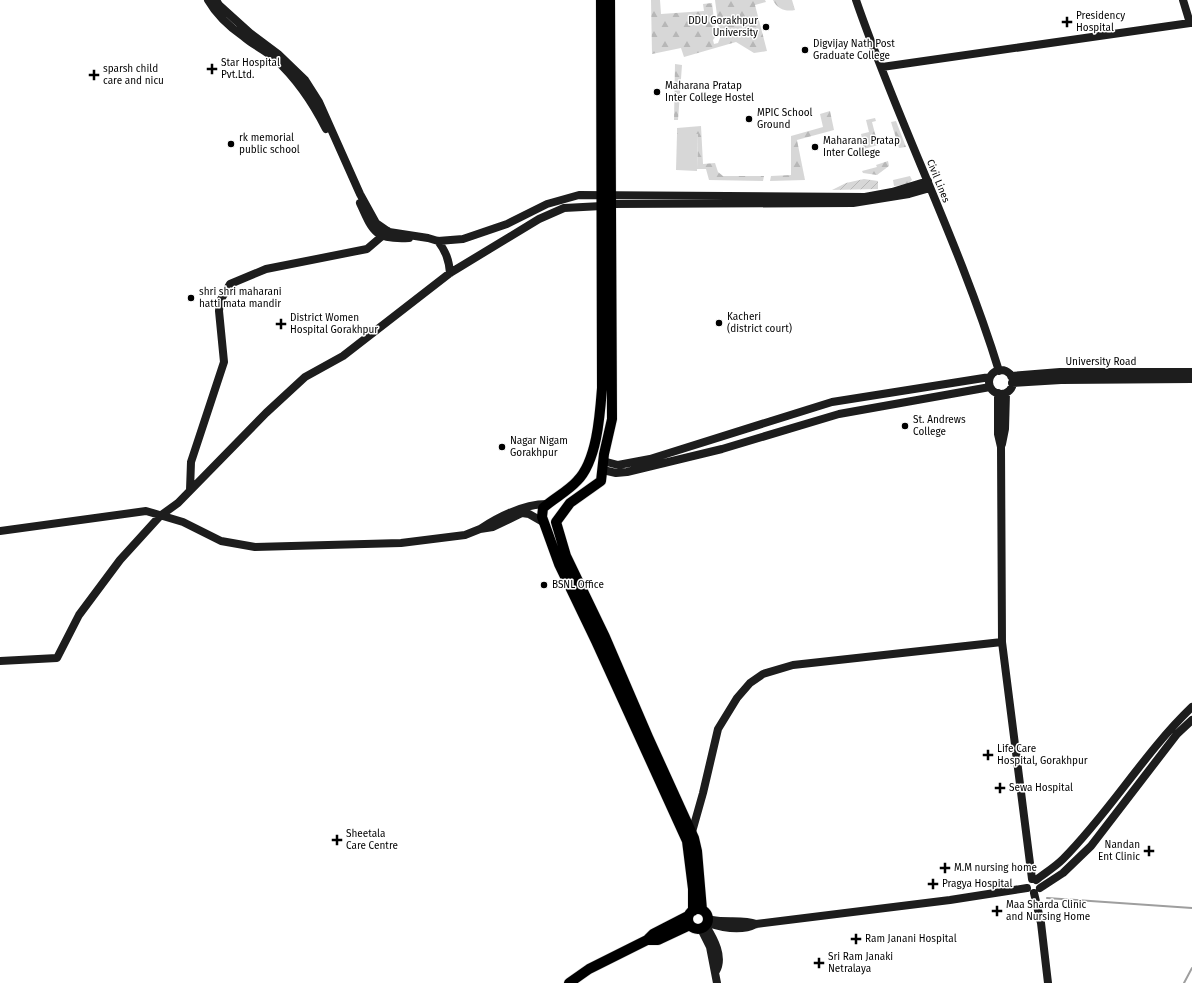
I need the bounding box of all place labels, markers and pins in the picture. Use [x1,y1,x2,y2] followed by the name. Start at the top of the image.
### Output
[1076,10,1125,34] place label: Presidency Hospital
[688,15,758,39] place label: DDU Gorakhpur University
[1061,16,1073,28] marker: Presidency Hospital
[761,22,771,32] marker: DDU Gorakhpur University
[813,38,895,62] place label: Digvijay Nath Post Graduate College
[800,45,810,55] marker: Digvijay Nath Post Graduate College
[221,57,280,81] place label: Star Hospital Pvt.Ltd.
[103,63,164,87] place label: sparsh child care and nicu
[206,63,218,75] marker: Star Hospital Pvt.Ltd.
[88,69,100,81] marker: sparsh child care and nicu
[665,80,754,104] place label: Maharana Pratap Inter College Hostel
[652,87,662,97] marker: Maharana Pratap Inter College Hostel
[757,107,813,131] place label: MPIC School Ground
[744,114,754,124] marker: MPIC School Ground
[239,132,300,156] place label: rk memorial public school
[823,135,900,159] place label: Maharana Pratap Inter College
[226,139,236,149] marker: rk memorial public school
[810,142,820,152] marker: Maharana Pratap Inter College
[199,286,282,310] place label: shri shri maharani hatti mata mandir
[186,293,196,303] marker: shri shri maharani hatti mata mandir
[727,311,792,335] place label: Kacheri (district court)
[290,312,378,336] place label: District Women Hospital Gorakhpur
[275,318,287,330] marker: District Women Hospital Gorakhpur
[714,318,724,328] marker: Kacheri (district court)
[913,414,966,438] place label: St. Andrews College
[900,421,910,431] marker: St. Andrews College
[510,435,568,459] place label: Nagar Nigam Gorakhpur
[497,442,507,452] marker: Nagar Nigam Gorakhpur
[552,579,604,591] place label: BSNL Office
[539,580,549,590] marker: BSNL Office
[997,743,1088,767] place label: Life Care Hospital, Gorakhpur
[982,749,994,761] marker: Life Care Hospital, Gorakhpur
[994,782,1006,794] marker: Sewa Hospital
[1009,782,1073,794] place label: Sewa Hospital
[346,828,398,852] place label: Sheetala Care Centre
[331,834,343,846] marker: Sheetala Care Centre
[1098,839,1140,863] place label: Nandan Ent Clinic
[1143,845,1155,857] marker: Nandan Ent Clinic
[939,862,951,874] marker: M.M nursing home
[954,862,1037,874] place label: M.M nursing home
[927,878,939,890] marker: Pragya Hospital
[942,878,1012,890] place label: Pragya Hospital
[1006,899,1090,923] place label: Maa Sharda Clinic and Nursing Home
[991,905,1003,917] marker: Maa Sharda Clinic and Nursing Home
[850,933,862,945] marker: Ram Janani Hospital
[865,933,957,945] place label: Ram Janani Hospital
[828,951,893,975] place label: Sri Ram Janaki Netralaya
[813,957,825,969] marker: Sri Ram Janaki Netralaya

